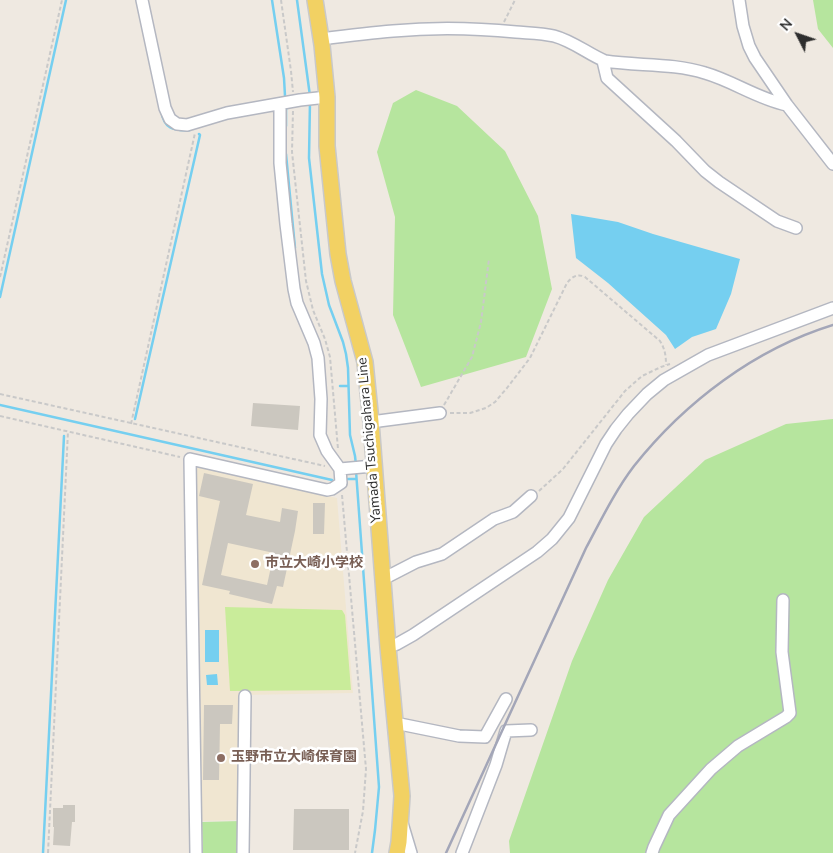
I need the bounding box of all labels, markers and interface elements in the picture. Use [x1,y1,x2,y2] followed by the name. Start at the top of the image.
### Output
[773,10,823,60] north arrow
[776,15,797,35] text: N
[354,357,386,523] street label: Yamada Tsuchigahara Line
[265,556,363,572] place label: 市立大崎小学校
[249,558,261,570] marker: 市立大崎小学校
[231,750,357,766] place label: 玉野市立大崎保育園
[215,752,227,764] marker: 玉野市立大崎保育園

